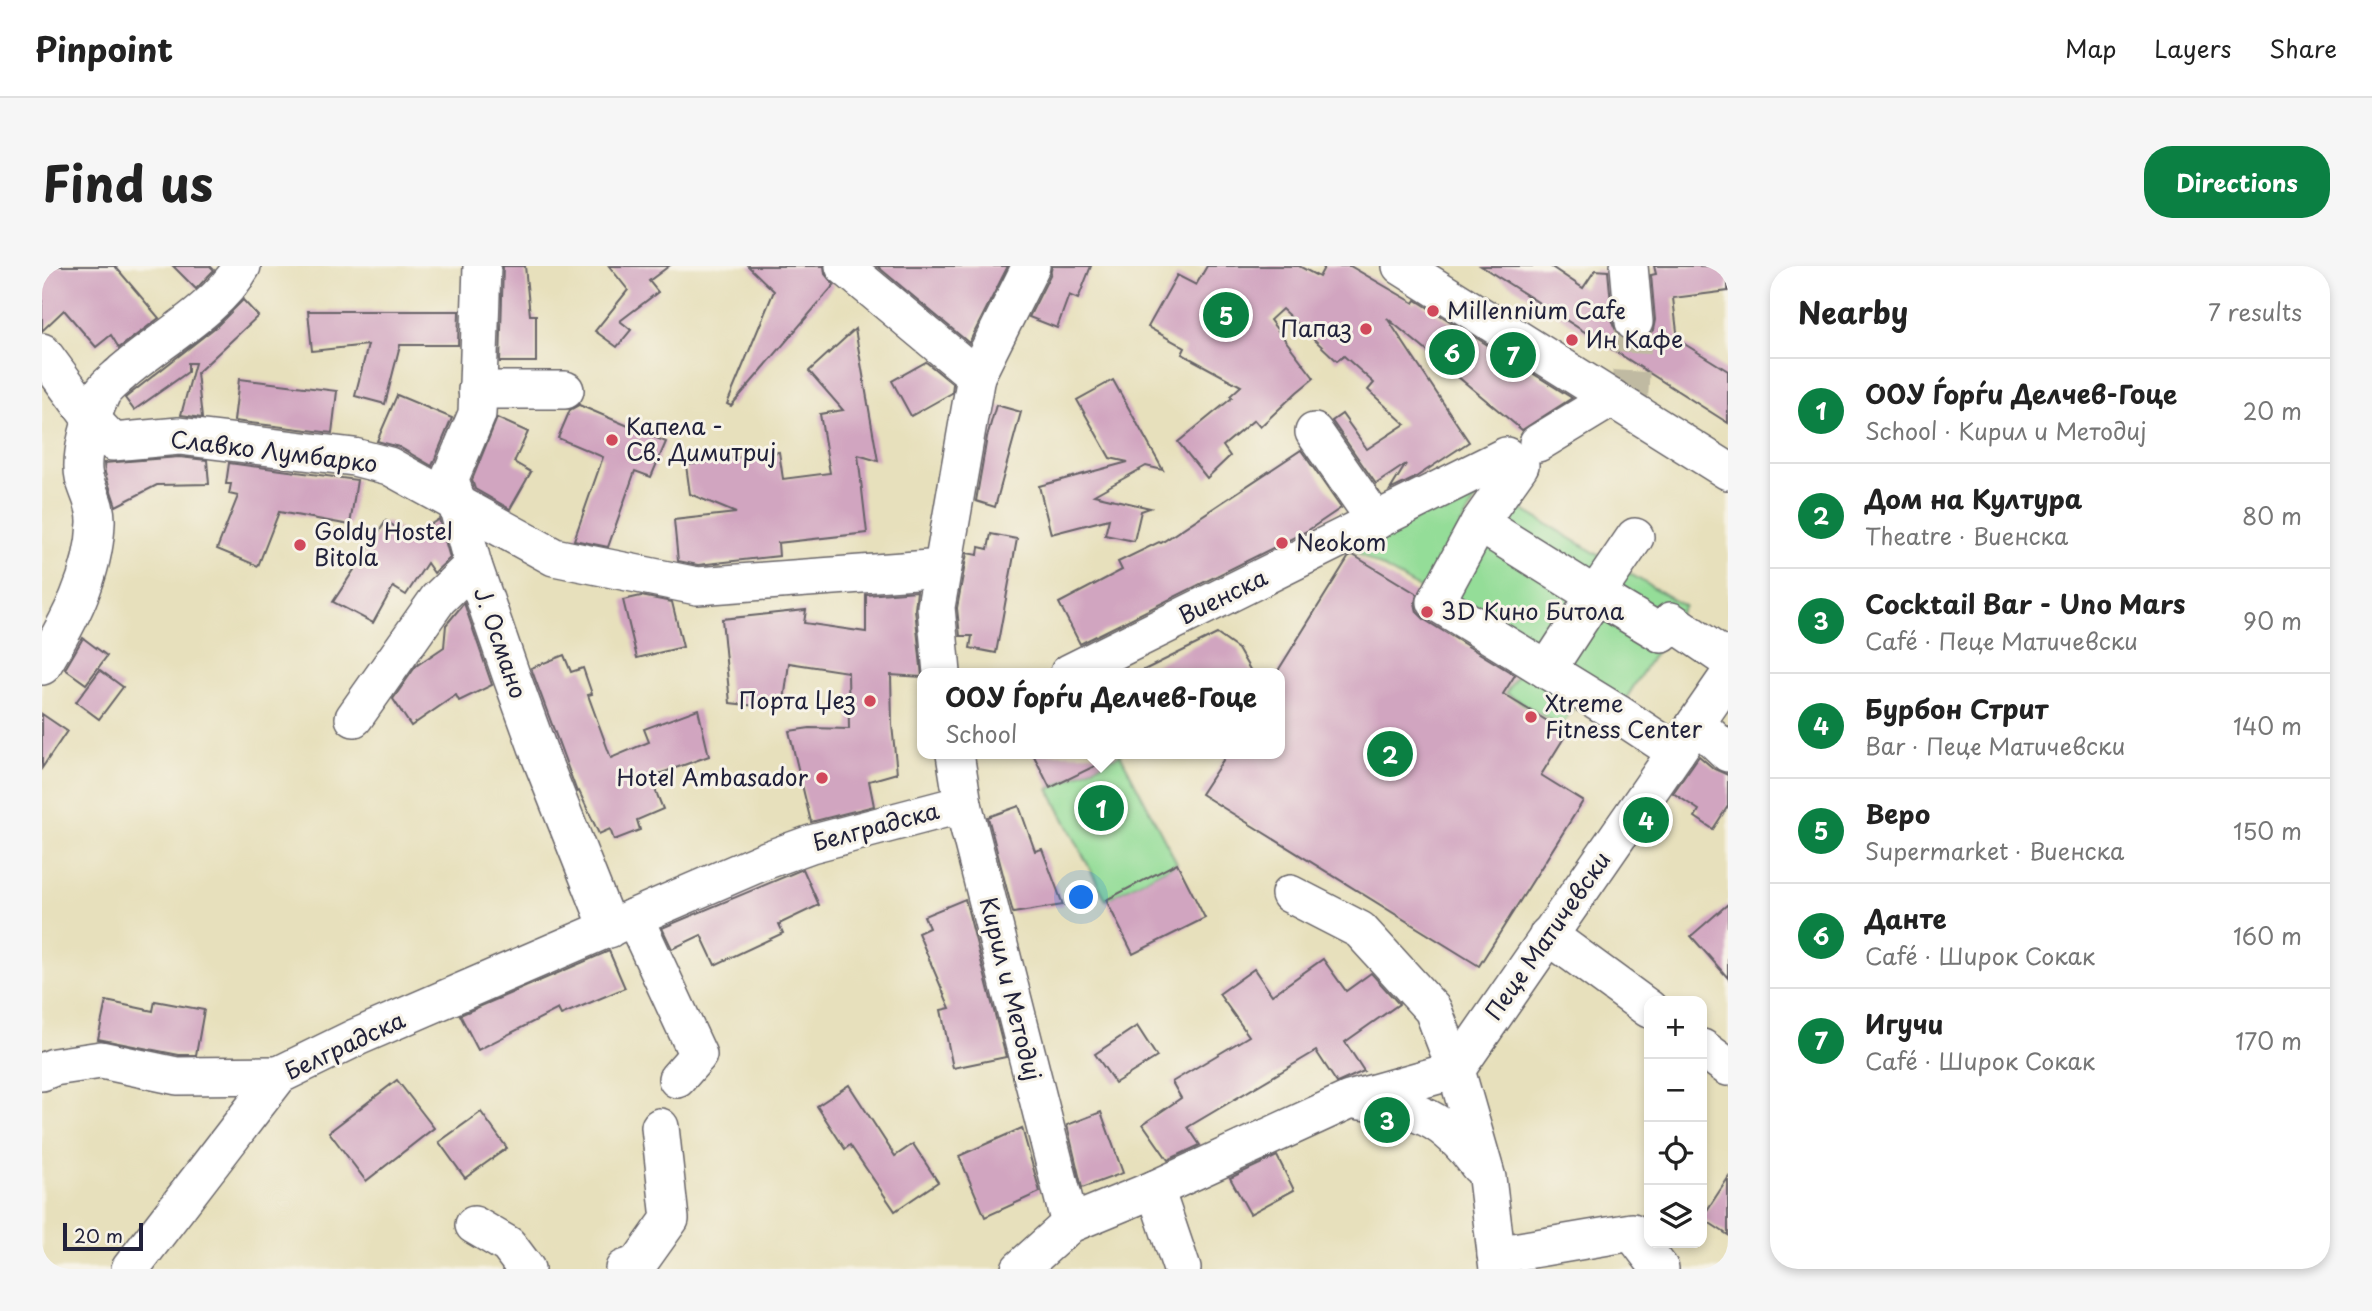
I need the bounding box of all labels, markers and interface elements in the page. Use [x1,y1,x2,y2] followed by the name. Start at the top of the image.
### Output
[35,23,173,73] text: Pinpoint
[2065,30,2116,66] text: Map
[2154,30,2231,66] text: Layers
[2269,30,2337,66] text: Share
[42,145,213,219] text: Find us
[2144,146,2330,218] button: Directions
[1203,289,1249,341] pin: 5
[1798,289,1908,334] text: Nearby
[1447,292,1626,327] place label: Millennium Cafe
[2208,294,2302,329] text: 7 results
[1425,303,1441,319] marker: Millennium Cafe
[1280,310,1352,345] place label: Папаз
[1358,321,1374,337] marker: Папаз
[1586,321,1683,356] place label: Ин Кафе
[1429,326,1475,378] pin: 6
[1490,329,1536,381] pin: 7
[1564,332,1580,348] marker: Ин Кафе
[1865,374,2177,413] text: ООУ Ѓорѓи Делчев-Гоце
[1816,393,1827,428] text: 1
[2243,393,2302,428] text: 20 m
[626,408,776,469] place label: Капела - Св. Димитриј
[1865,413,2147,448] text: School · Кирил и Методиј
[169,420,380,481] street label: Славко Лумбарко
[604,432,620,448] marker: Капела - Св. Димитриј
[1865,479,2082,518] text: Дом на Култура
[1813,498,1829,533] text: 2
[2242,498,2302,533] text: 80 m
[314,513,453,574] place label: Goldy Hostel Bitola
[1865,518,2068,553] text: Theatre · Виенска
[1296,524,1386,559] place label: Neokom
[1274,535,1290,551] marker: Neokom
[292,537,308,553] marker: Goldy Hostel Bitola
[1172,559,1273,632] street label: Виенска
[466,582,537,703] street label: Ј. Османо
[1865,584,2185,623] text: Cocktail Bar - Uno Mars
[1441,593,1625,628] place label: 3D Кино Битола
[1813,603,1829,638] text: 3
[2243,603,2302,638] text: 90 m
[1419,604,1435,620] marker: 3D Кино Битола
[1865,623,2138,658] text: Café · Пеце Матичевски
[917,668,1285,759] popup
[945,677,1257,716] text: ООУ Ѓорѓи Делчев-Гоце
[739,682,856,717] place label: Порта Џез
[1545,685,1703,746] place label: Xtreme Fitness Center
[1865,689,2048,728] text: Бурбон Стрит
[862,693,878,709] marker: Порта Џез
[1813,708,1829,743] text: 4
[2233,708,2302,743] text: 140 m
[1523,709,1539,725] marker: Xtreme Fitness Center
[945,716,1017,751] text: School
[1367,728,1413,780] pin: 2
[1865,728,2125,763] text: Bar · Пеце Матичевски
[617,759,809,794] place label: Hotel Ambasador
[814,770,830,786] marker: Hotel Ambasador
[1078,782,1124,834] pin: 1
[809,792,943,859] street label: Белградска
[1623,794,1669,846] pin: 4
[1865,794,1930,833] text: Веро
[1814,813,1828,848] text: 5
[2233,813,2302,848] text: 150 m
[1865,833,2124,868] text: Supermarket · Виенска
[1475,844,1618,1027] street label: Пеце Матичевски
[1064,880,1098,914] your location
[972,893,1051,1084] street label: Кирил и Методиј
[1865,899,1947,938] text: Данте
[1813,918,1829,953] text: 6
[2233,918,2302,953] text: 160 m
[1865,938,2095,973] text: Café · Широк Сокак
[1644,996,1707,1248] map controls
[1644,996,1707,1059] button: +
[278,1001,411,1088] street label: Белградска
[1865,1004,1943,1043] text: Игучи
[1814,1023,1828,1058] text: 7
[2235,1023,2302,1058] text: 170 m
[1865,1043,2095,1078] text: Café · Широк Сокак
[1644,1059,1707,1122] button: −
[1364,1094,1410,1146] pin: 3
[1644,1122,1707,1185] button: locate
[1644,1185,1707,1248] button: layers
[63,1220,144,1252] scale bar
[74,1221,123,1249] text: 20 m

